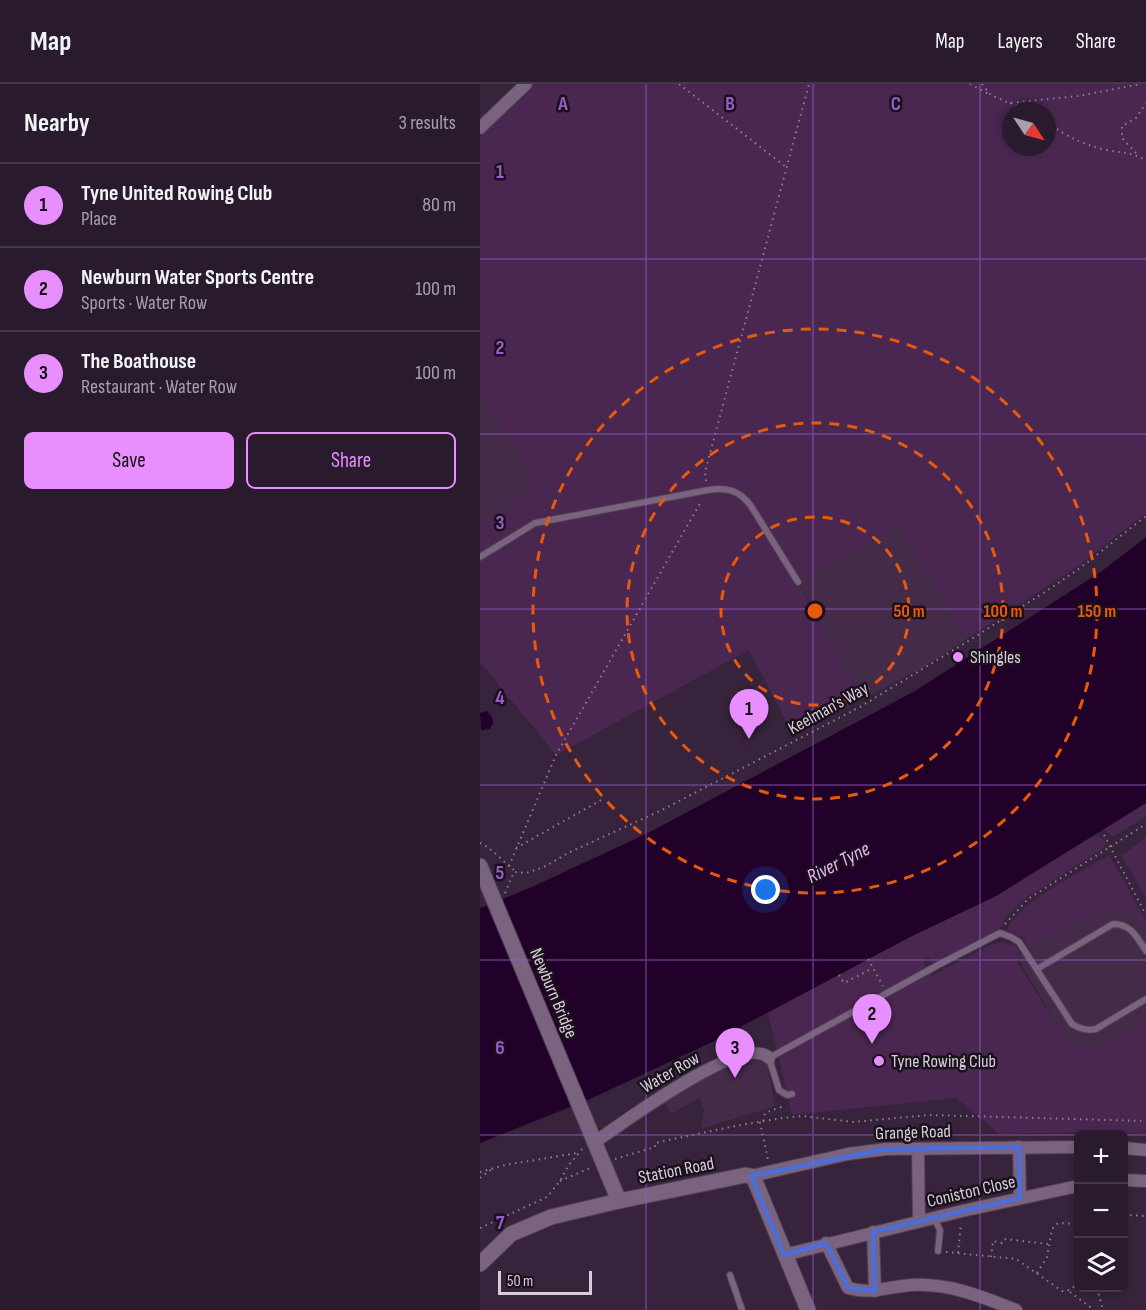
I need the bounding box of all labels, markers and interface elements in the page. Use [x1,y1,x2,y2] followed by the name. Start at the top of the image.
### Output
[30,25,71,58] text: Map
[935,29,964,54] text: Map
[997,29,1043,54] text: Layers
[1076,29,1116,54] text: Share
[557,92,568,116] text: A
[725,92,735,116] text: B
[891,92,901,116] text: C
[1002,102,1056,156] north arrow
[24,108,90,139] text: Nearby
[399,111,456,135] text: 3 results
[496,160,504,184] text: 1
[81,180,272,207] text: Tyne United Rowing Club
[40,193,47,217] text: 1
[422,193,456,217] text: 80 m
[81,207,117,231] text: Place
[81,264,314,291] text: Newburn Water Sports Centre
[39,277,48,301] text: 2
[415,277,456,301] text: 100 m
[81,291,207,315] text: Sports · Water Row
[496,336,504,360] text: 2
[81,348,196,375] text: The Boathouse
[39,361,48,385] text: 3
[415,361,456,385] text: 100 m
[81,375,237,399] text: Restaurant · Water Row
[24,432,234,489] button: Save
[246,432,456,489] button: Share
[496,511,505,535] text: 3
[805,601,825,621] centre of rings
[893,601,925,622] text: 50 m
[984,601,1023,622] text: 100 m
[1078,601,1116,622] text: 150 m
[970,647,1021,668] place label: Shingles
[951,650,965,664] marker: Shingles
[785,678,872,739] street label: Keelman's Way
[495,686,505,710] text: 4
[730,690,768,739] pin: 1
[803,837,874,889] water label: River Tyne
[496,861,505,885] text: 5
[751,875,780,904] your location
[525,945,582,1041] street label: Newburn Bridge
[852,994,892,1044] pin: 2
[716,1028,754,1078] pin: 3
[495,1036,505,1060] text: 6
[637,1047,703,1098] street label: Water Row
[891,1051,996,1072] place label: Tyne Rowing Club
[872,1054,886,1068] marker: Tyne Rowing Club
[875,1121,951,1144] street label: Grange Road
[1074,1130,1128,1292] map controls
[1074,1130,1128,1184] button: +
[636,1153,716,1188] street label: Station Road
[925,1171,1017,1212] street label: Coniston Close
[1074,1184,1128,1238] button: −
[496,1211,505,1235] text: 7
[1074,1238,1128,1292] button: layers
[498,1268,592,1296] scale bar
[507,1272,533,1291] text: 50 m

